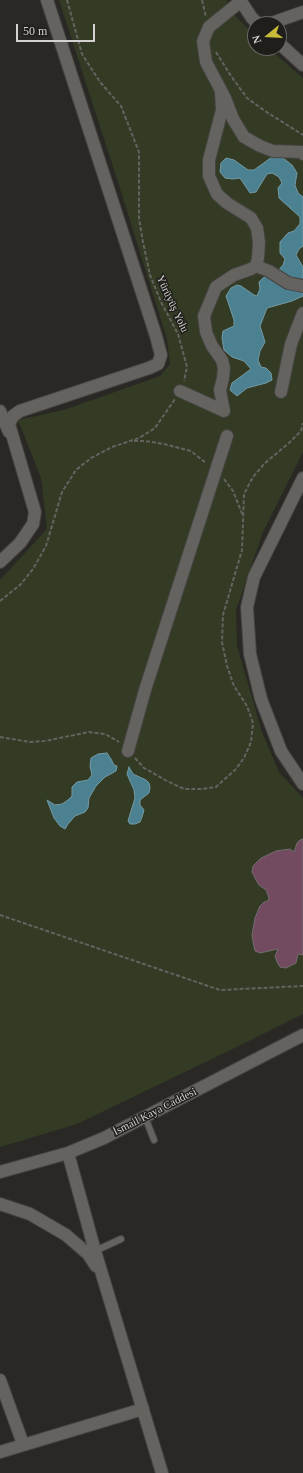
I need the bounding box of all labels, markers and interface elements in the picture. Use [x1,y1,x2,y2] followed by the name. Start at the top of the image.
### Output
[18,16,97,42] scale bar
[247,16,287,56] north arrow
[23,24,47,38] text: 50 m
[250,34,263,45] text: N
[153,273,191,335] street label: Yürüyüş Yolu
[111,1085,199,1139] street label: İsmail Kaya Caddesi

